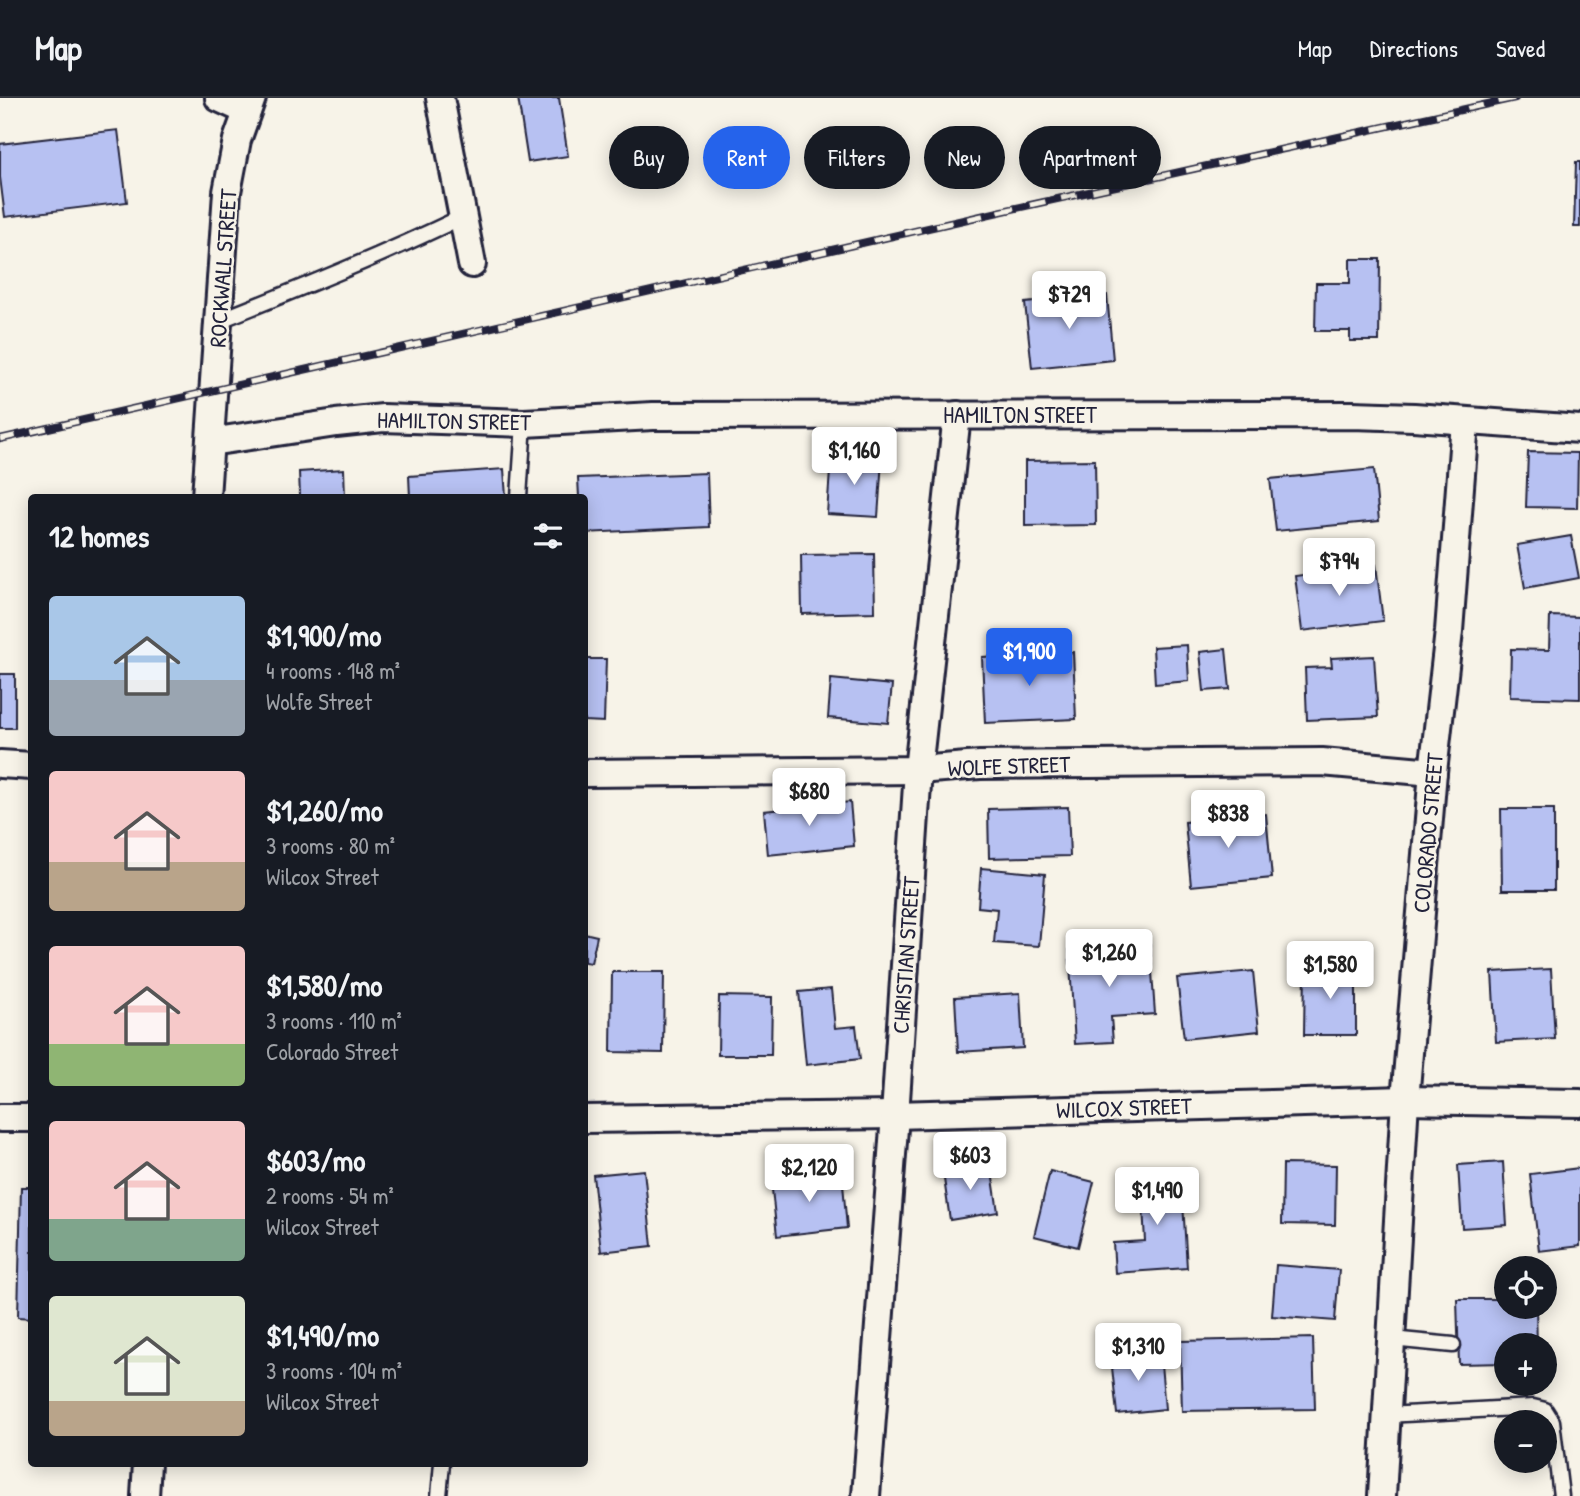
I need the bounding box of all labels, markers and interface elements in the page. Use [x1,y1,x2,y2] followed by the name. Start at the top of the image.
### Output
[35,26,82,70] text: Map
[1298,32,1332,64] text: Map
[1370,32,1458,64] text: Directions
[1496,32,1545,64] text: Saved
[609,126,689,189] chip: Buy
[703,126,790,189] chip: Rent
[804,126,910,189] chip: Filters
[924,126,1005,189] chip: New
[1019,126,1161,189] chip: Apartment
[202,188,244,348] street label: ROCKWALL STREET
[1028,272,1110,331] pin: $729
[1048,278,1090,309] text: $729
[943,399,1097,430] street label: HAMILTON STREET
[377,404,531,437] street label: HAMILTON STREET
[797,428,911,487] pin: $1,160
[828,434,880,465] text: $1,160
[49,516,149,556] text: 12 homes
[529,517,567,555] icon: filters
[1298,538,1380,598] pin: $794
[1319,545,1359,576] text: $794
[266,615,381,655] text: $1,900/mo
[105,624,189,708] icon: home
[972,628,1086,688] pin: $1,900
[1002,635,1056,666] text: $1,900
[266,655,400,686] text: 4 rooms · 148 m²
[266,686,372,717] text: Wolfe Street
[947,748,1071,783] street label: WOLFE STREET
[1405,752,1450,914] street label: COLORADO STREET
[768,768,850,828] pin: $680
[788,775,830,806] text: $680
[266,790,383,830] text: $1,260/mo
[1187,790,1269,850] pin: $838
[1207,797,1249,828] text: $838
[105,799,189,883] icon: home
[266,830,395,861] text: 3 rooms · 80 m²
[266,861,379,892] text: Wilcox Street
[885,875,926,1035] street label: CHRISTIAN STREET
[1052,930,1166,989] pin: $1,260
[1082,936,1136,967] text: $1,260
[1273,942,1387,1001] pin: $1,580
[1303,948,1357,979] text: $1,580
[266,965,382,1005] text: $1,580/mo
[105,974,189,1058] icon: home
[266,1005,402,1036] text: 3 rooms · 110 m²
[266,1036,398,1067] text: Colorado Street
[1056,1090,1192,1125] street label: WILCOX STREET
[929,1132,1011,1192] pin: $603
[949,1139,991,1170] text: $603
[266,1140,365,1180] text: $603/mo
[752,1144,866,1204] pin: $2,120
[105,1149,189,1233] icon: home
[781,1151,837,1182] text: $2,120
[1100,1168,1214,1227] pin: $1,490
[1131,1174,1183,1205] text: $1,490
[266,1180,394,1211] text: 2 rooms · 54 m²
[266,1211,379,1242] text: Wilcox Street
[1494,1256,1557,1473] map controls
[1494,1256,1557,1319] button: locate
[266,1315,379,1355] text: $1,490/mo
[105,1324,189,1408] icon: home
[1081,1324,1195,1383] pin: $1,310
[1111,1330,1165,1361] text: $1,310
[1494,1333,1557,1396] button: +
[266,1355,402,1386] text: 3 rooms · 104 m²
[266,1386,379,1417] text: Wilcox Street
[1494,1410,1557,1473] button: −

